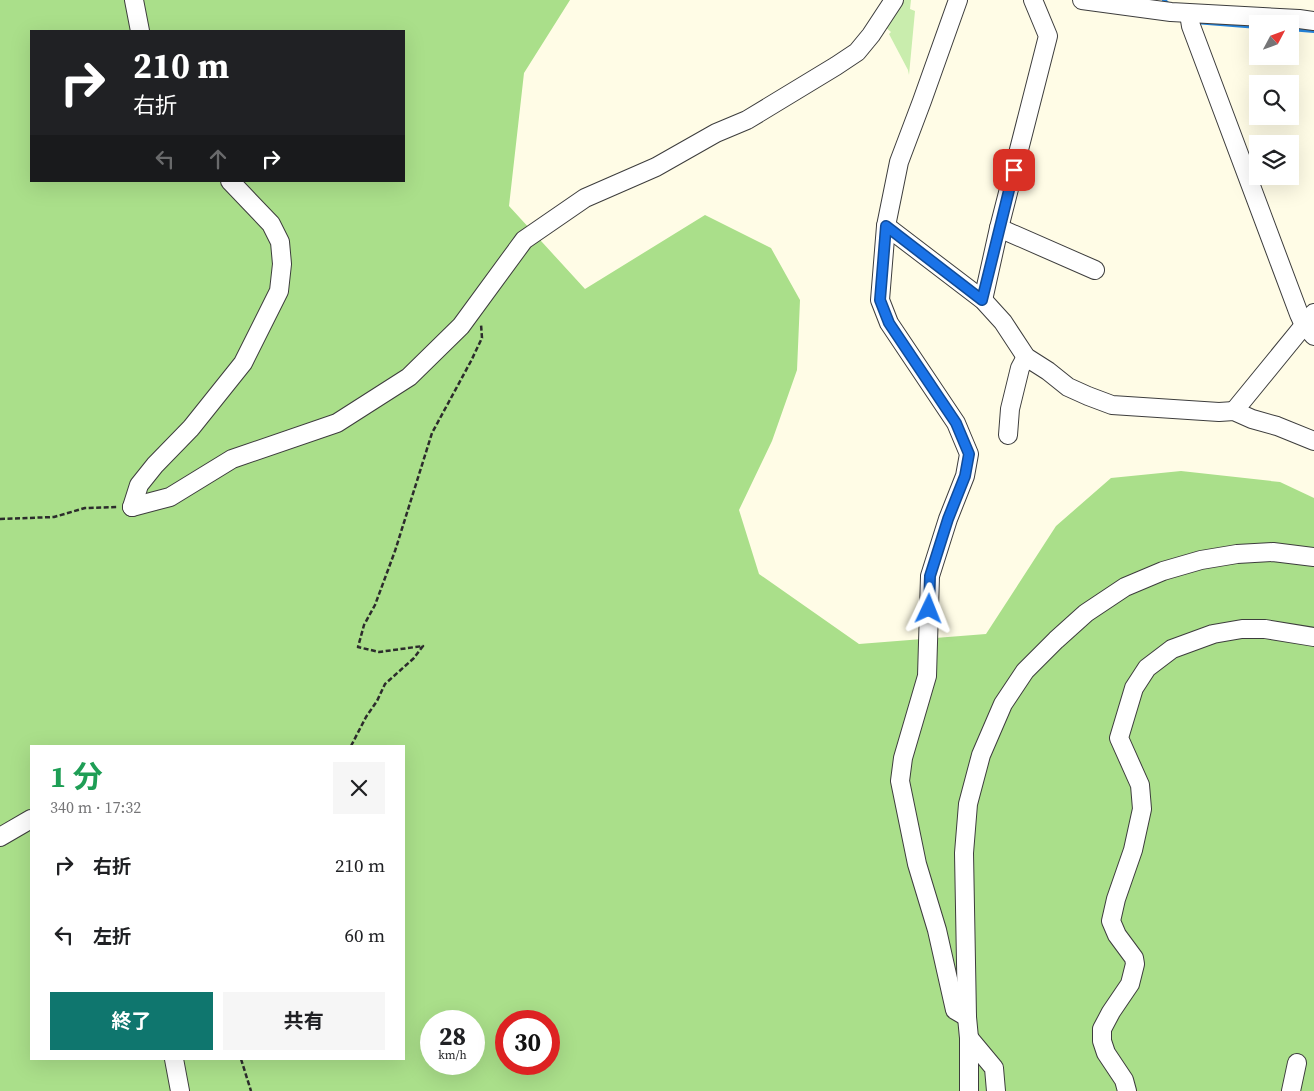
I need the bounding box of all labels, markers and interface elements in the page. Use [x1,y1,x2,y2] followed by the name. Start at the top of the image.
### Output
[1249,15,1299,65] north arrow
[1249,15,1299,185] map controls
[133,42,229,90] text: 210 m
[50,50,115,115] icon: right
[1249,75,1299,125] button: search
[133,90,177,120] text: 右折
[1249,135,1299,185] button: layers
[151,145,179,173] icon: left
[204,145,232,173] icon: ahead
[257,145,285,173] icon: right
[993,149,1035,191] pin
[1000,156,1028,184] icon: arrive
[902,582,954,634] position arrow
[50,756,103,797] text: 1 分
[333,762,385,814] button: close
[50,796,141,818] text: 340 m · 17:32
[50,851,78,879] icon: right
[335,852,385,878] text: 210 m
[93,853,131,879] text: 右折
[50,921,78,949] icon: left
[344,922,385,948] text: 60 m
[93,923,131,949] text: 左折
[50,992,213,1050] button: 終了
[223,992,385,1050] button: 共有
[495,1010,560,1075] speed limit sign: 30
[439,1019,466,1053] text: 28
[438,1047,467,1063] text: km/h

